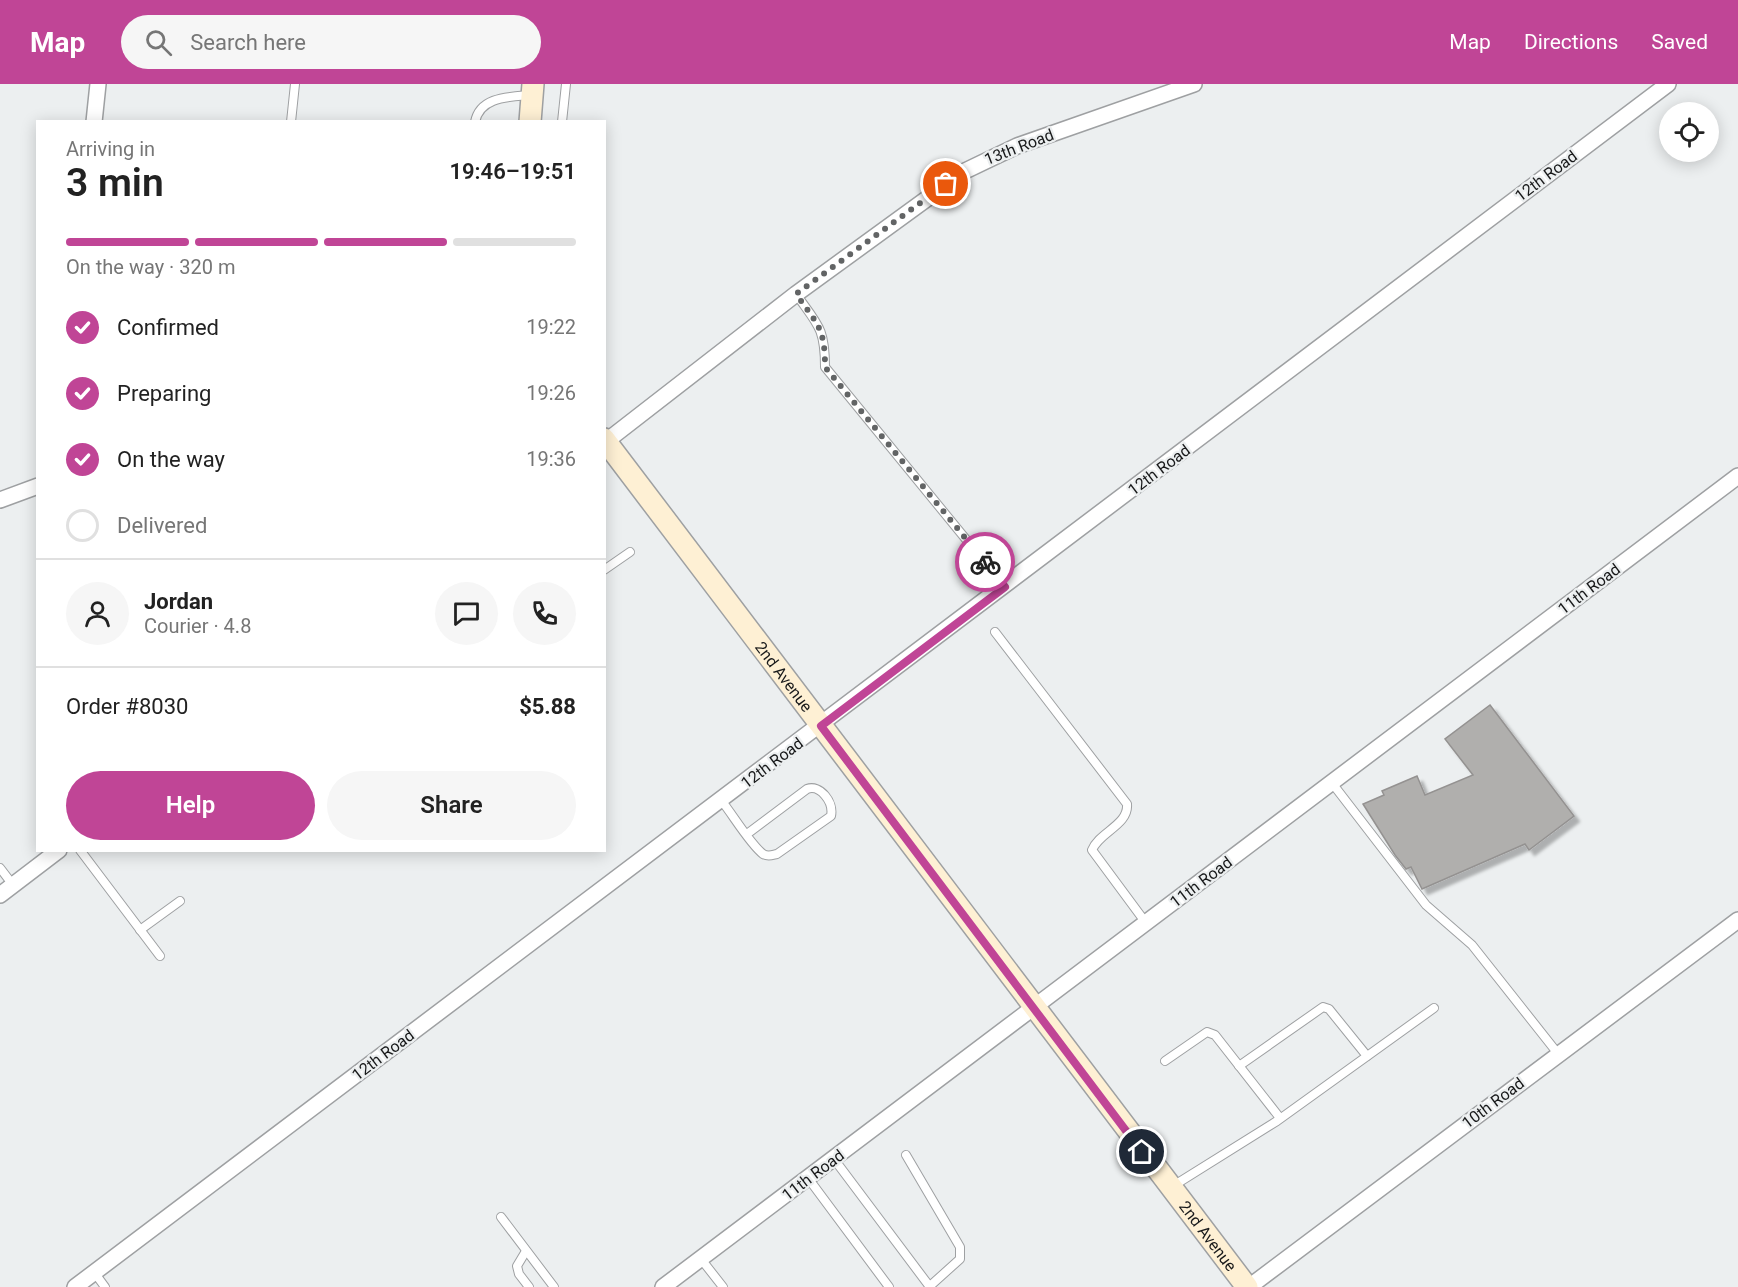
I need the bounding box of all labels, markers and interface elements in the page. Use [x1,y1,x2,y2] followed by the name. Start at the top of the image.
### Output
[121,15,541,69] search box
[30,26,85,59] text: Map
[142,26,175,59] icon: search
[190,30,306,55] text: Search here
[1449,30,1491,54] text: Map
[1524,30,1618,54] text: Directions
[1651,30,1708,54] text: Saved
[1659,102,1719,162] map controls
[1659,102,1719,162] button: locate
[982,125,1056,169] street label: 13th Road
[66,137,155,161] text: Arriving in
[1511,147,1581,205] street label: 12th Road
[920,158,971,209] pin
[449,159,576,184] text: 19:46–19:51
[66,160,164,206] text: 3 min
[929,167,962,200] icon: bag
[66,255,235,279] text: On the way · 320 m
[66,311,99,344] icon: check
[117,315,219,340] text: Confirmed
[526,315,576,339] text: 19:22
[66,377,99,410] icon: check
[117,381,211,406] text: Preparing
[526,381,576,405] text: 19:26
[1124,441,1194,499] street label: 12th Road
[66,443,99,476] icon: check
[117,447,225,472] text: On the way
[526,447,576,471] text: 19:36
[117,513,207,538] text: Delivered
[955,532,1015,592] courier
[969,546,1002,579] icon: bike
[1554,560,1624,618] street label: 11th Road
[66,582,129,645] button: person
[435,582,498,645] button: chat
[513,582,576,645] button: phone
[144,589,213,614] text: Jordan
[144,614,251,638] text: Courier · 4.8
[751,638,817,715] street label: 2nd Avenue
[66,694,188,719] text: Order #8030
[519,694,576,719] text: $5.88
[737,734,807,792] street label: 12th Road
[66,771,315,840] button: Help
[327,771,576,840] button: Share
[1166,853,1236,911] street label: 11th Road
[348,1026,418,1084] street label: 12th Road
[1458,1074,1528,1132] street label: 10th Road
[1116,1126,1167,1177] pin
[1125,1135,1158,1168] icon: home
[778,1146,848,1204] street label: 11th Road
[1176,1197,1241,1275] street label: 2nd Avenue

